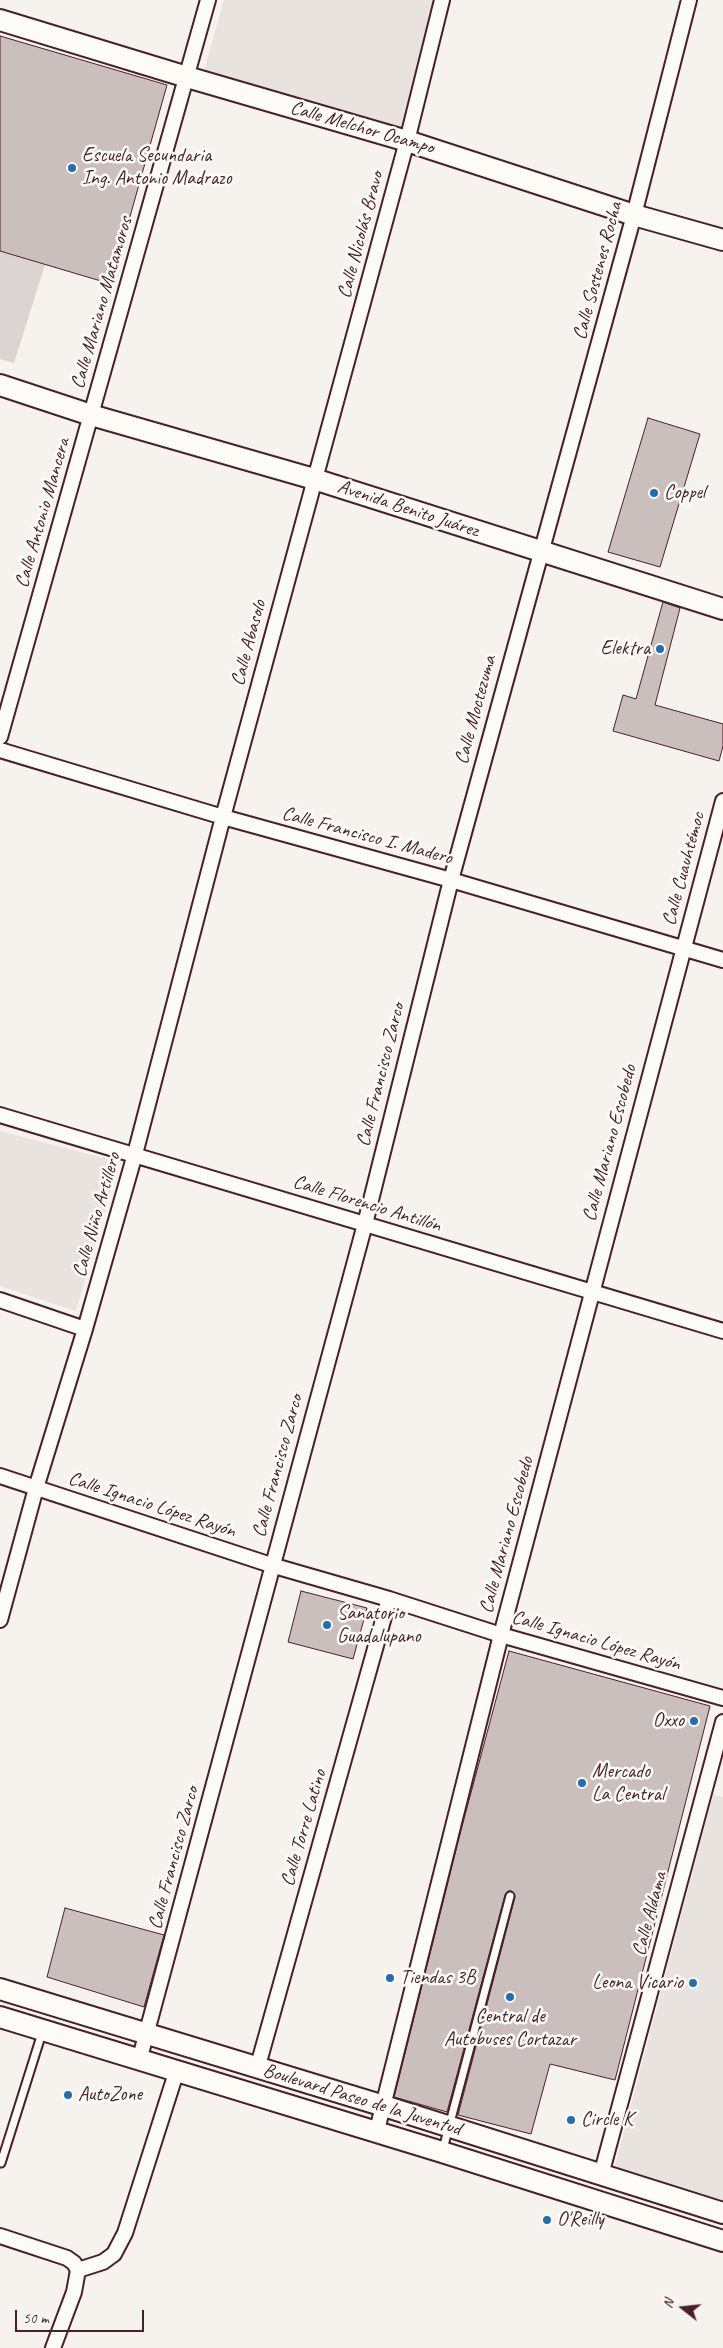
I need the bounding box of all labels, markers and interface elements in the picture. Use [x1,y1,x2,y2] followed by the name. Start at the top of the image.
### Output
[287,96,437,160] street label: Calle Melchor Ocampo
[82,144,231,191] place label: Escuela Secundaria Ing. Antonio Madrazo
[66,162,78,174] marker: Escuela Secundaria Ing. Antonio Madrazo
[333,169,389,301] street label: Calle Nicolás Bravo
[568,199,628,343] street label: Calle Sostenes Rocha
[66,214,138,392] street label: Calle Mariano Matamoros
[10,435,76,591] street label: Calle Antonio Mancera
[335,475,481,543] street label: Avenida Benito Juárez
[664,481,705,505] place label: Coppel
[648,487,660,499] marker: Coppel
[226,597,272,689] street label: Calle Abasolo
[600,637,650,661] place label: Elektra
[654,643,666,655] marker: Elektra
[450,653,502,767] street label: Calle Moctezuma
[279,802,455,870] street label: Calle Francisco I. Madero
[657,810,711,928] street label: Calle Cuauhtémoc
[352,1001,410,1149] street label: Calle Francisco Zarco
[578,1062,642,1224] street label: Calle Mariano Escobedo
[68,1150,126,1280] street label: Calle Niño Artillero
[290,1170,444,1238] street label: Calle Florencio Antillón
[247,1392,309,1540] street label: Calle Francisco Zarco
[475,1454,539,1616] street label: Calle Mariano Escobedo
[65,1467,239,1543] street label: Calle Ignacio López Rayón
[337,1602,421,1649] place label: Sanatorio Guadalupano
[509,1605,683,1677] street label: Calle Ignacio López Rayón
[321,1619,333,1631] marker: Sanatorio Guadalupano
[653,1709,684,1733] place label: Oxxo
[688,1715,700,1727] marker: Oxxo
[592,1760,664,1807] place label: Mercado La Central
[276,1767,332,1889] street label: Calle Torre Latino
[576,1777,588,1789] marker: Mercado La Central
[143,1784,205,1932] street label: Calle Francisco Zarco
[627,1870,673,1958] street label: Calle Aldama
[400,1966,476,1990] place label: Tiendas 3B
[592,1971,683,1995] place label: Leona Vicario
[384,1972,396,1984] marker: Tiendas 3B
[687,1977,699,1989] marker: Leona Vicario
[504,1991,516,2003] marker: Central de Autobuses Cortazar
[444,2005,576,2052] place label: Central de Autobuses Cortazar
[260,2058,464,2142] street label: Boulevard Paseo de la Juventud
[78,2083,142,2107] place label: AutoZone
[62,2089,74,2101] marker: AutoZone
[581,2108,633,2132] place label: Circle K
[565,2114,577,2126] marker: Circle K
[557,2208,604,2232] place label: O'Reilly
[541,2214,553,2226] marker: O'Reilly
[658,2283,708,2333] north arrow
[659,2297,677,2310] text: N
[18,2300,146,2332] scale bar
[23,2309,49,2328] text: 50 m

